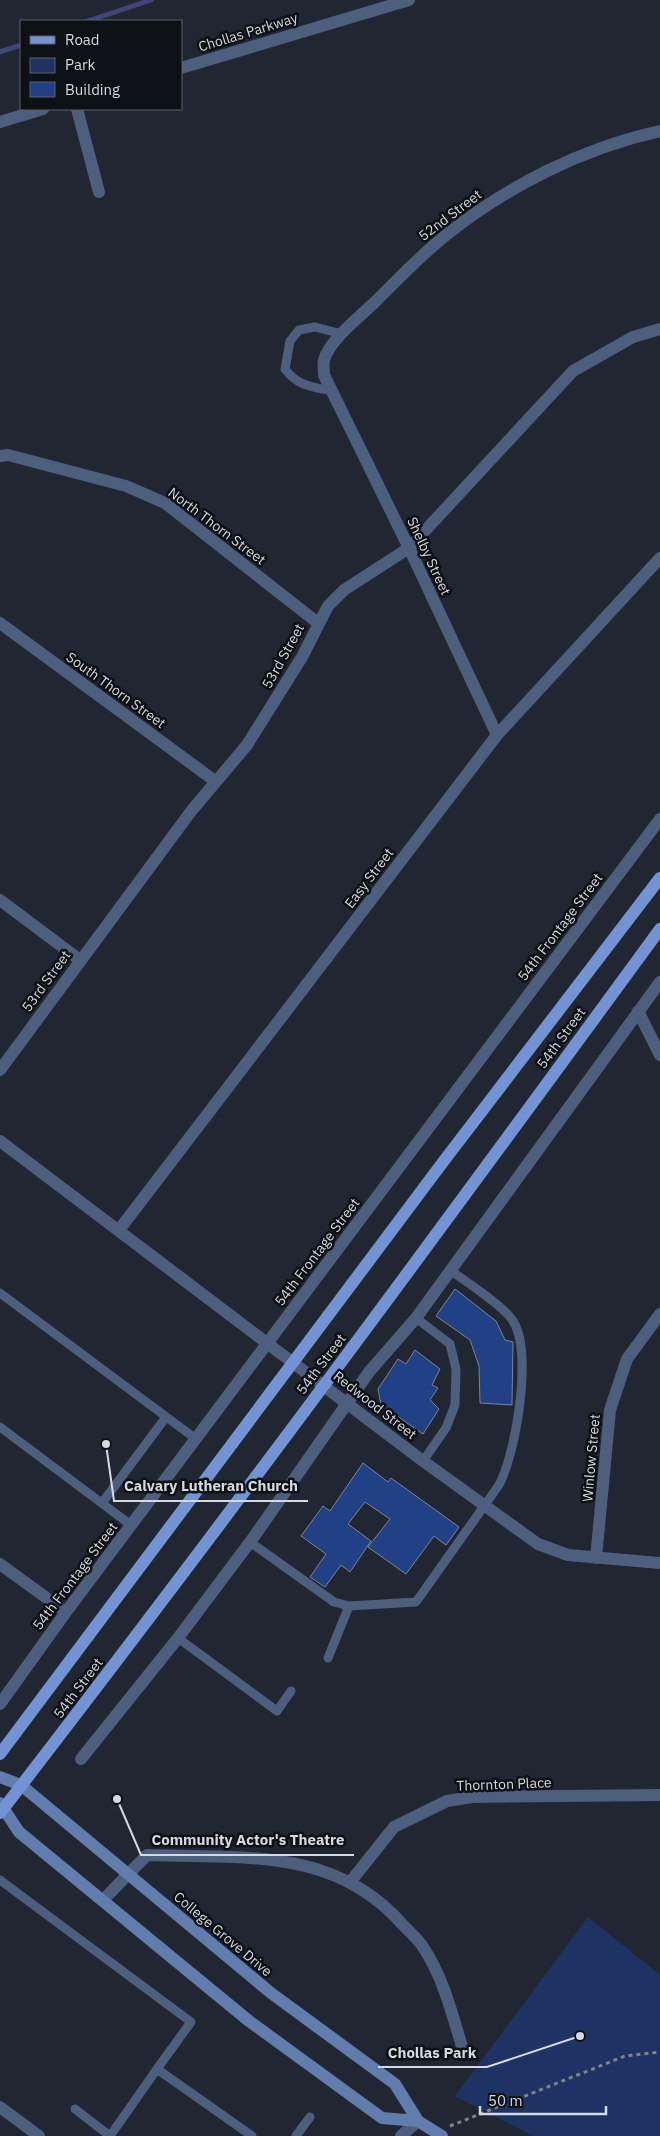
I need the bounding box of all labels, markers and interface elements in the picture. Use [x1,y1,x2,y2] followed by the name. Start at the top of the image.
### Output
[196,8,300,56] street label: Chollas Parkway
[20,20,182,110] legend
[65,30,100,49] text: Road
[65,55,95,74] text: Park
[65,80,120,99] text: Building
[415,185,485,245] street label: 52nd Street
[165,483,269,569] street label: North Thorn Street
[403,514,455,598] street label: Shelby Street
[258,620,308,692] street label: 53rd Street
[63,648,169,732] street label: South Thorn Street
[340,844,398,912] street label: Easy Street
[514,869,606,985] street label: 54th Frontage Street
[18,947,74,1015] street label: 53rd Street
[533,1004,589,1072] street label: 54th Street
[271,1194,363,1310] street label: 54th Frontage Street
[292,1330,350,1398] street label: 54th Street
[330,1367,420,1443] street label: Redwood Street
[578,1413,604,1503] street label: Winlow Street
[114,1471,308,1501] callout: Calvary Lutheran Church
[124,1476,298,1495] text: Calvary Lutheran Church
[29,1518,121,1634] street label: 54th Frontage Street
[49,1654,107,1722] street label: 54th Street
[456,1773,552,1795] street label: Thornton Place
[141,1825,354,1855] callout: Community Actor's Theatre
[151,1830,345,1849] text: Community Actor's Theatre
[170,1888,276,1981] street label: College Grove Drive
[378,2037,487,2067] callout: Chollas Park
[388,2043,477,2062] text: Chollas Park
[480,2084,606,2116] scale bar
[488,2091,523,2110] text: 50 m

